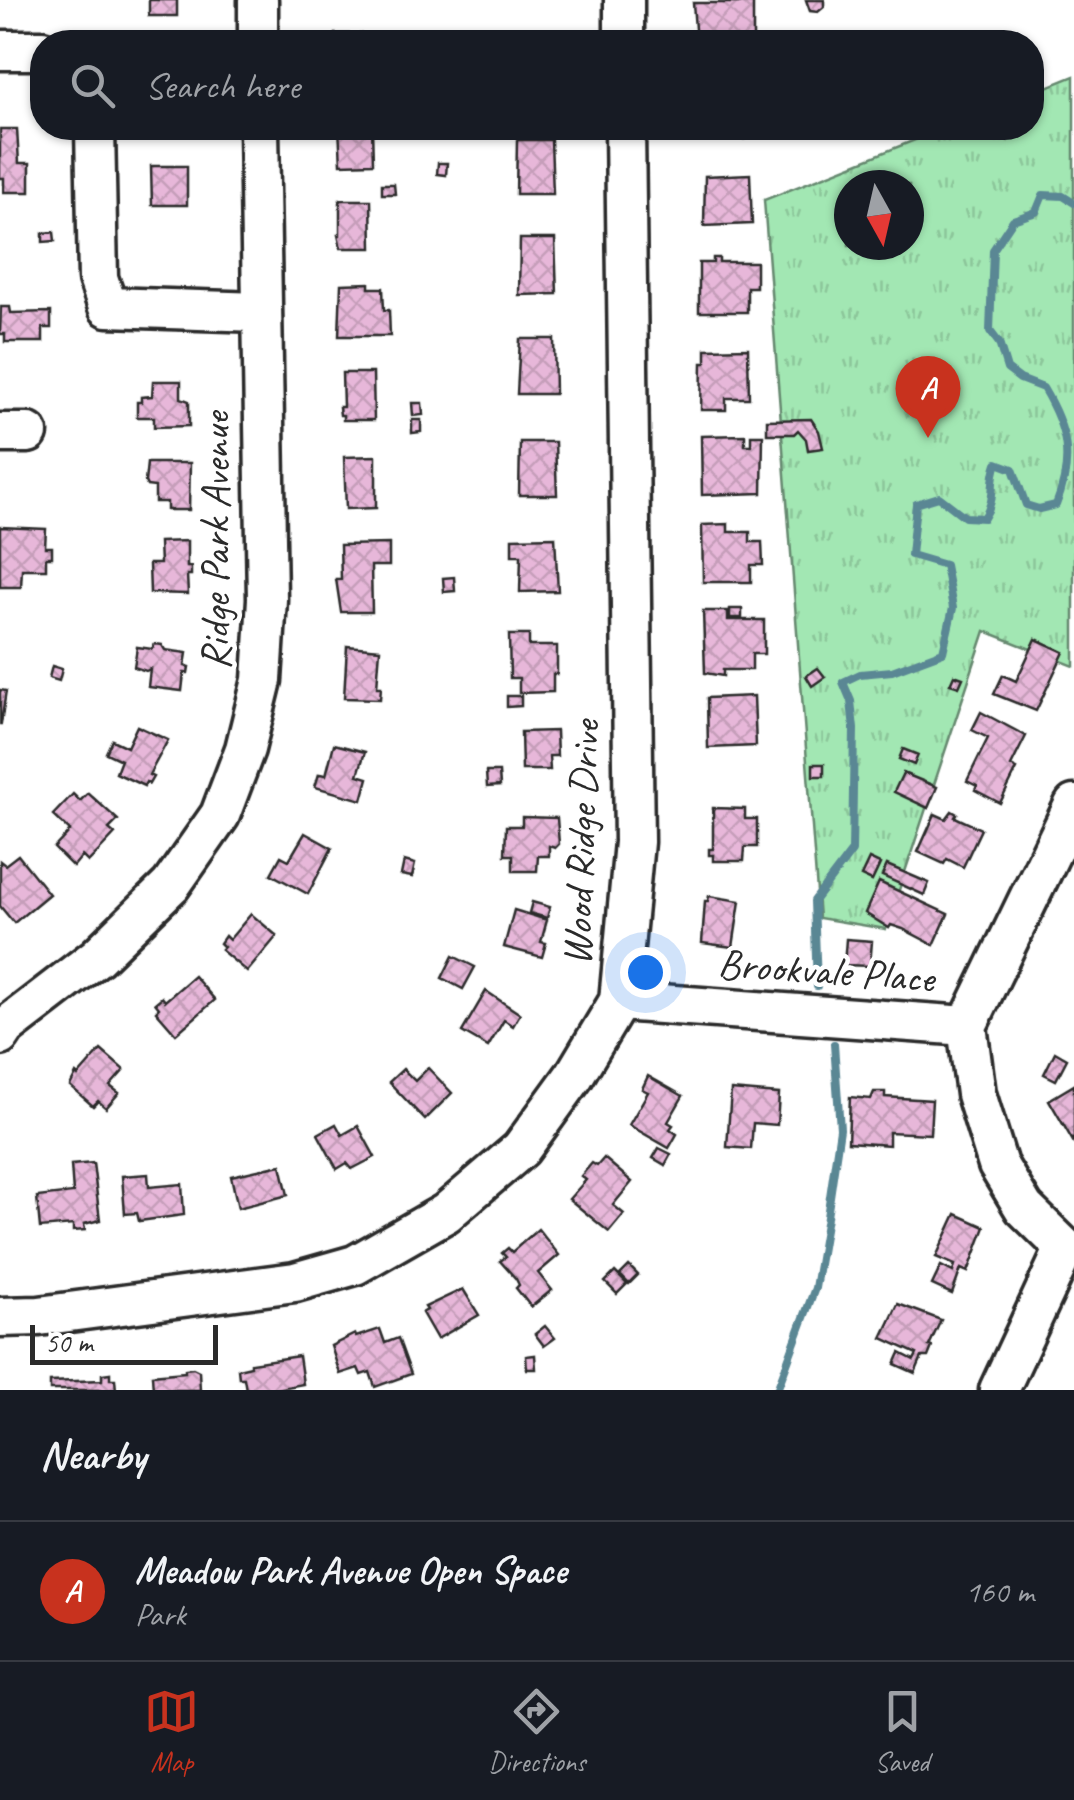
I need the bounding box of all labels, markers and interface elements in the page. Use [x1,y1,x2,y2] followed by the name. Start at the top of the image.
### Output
[30,30,1044,140] search box
[65,58,120,113] icon: search
[145,62,300,109] text: Search here
[834,170,924,260] north arrow
[896,356,960,438] pin: A
[189,410,242,670] street label: Ridge Park Avenue
[550,717,612,967] street label: Wood Ridge Drive
[716,937,938,1005] street label: Brookvale Place
[620,947,671,998] your location
[30,1320,218,1364] scale bar
[45,1325,93,1360] text: 50 m
[40,1429,146,1482] text: Nearby
[135,1547,566,1594] text: Meadow Park Avenue Open Space
[64,1571,81,1612] text: A
[965,1571,1034,1612] text: 160 m
[135,1594,186,1635] text: Park
[144,1684,199,1779] tab: Map
[488,1684,586,1779] tab: Directions
[875,1684,930,1779] tab: Saved

